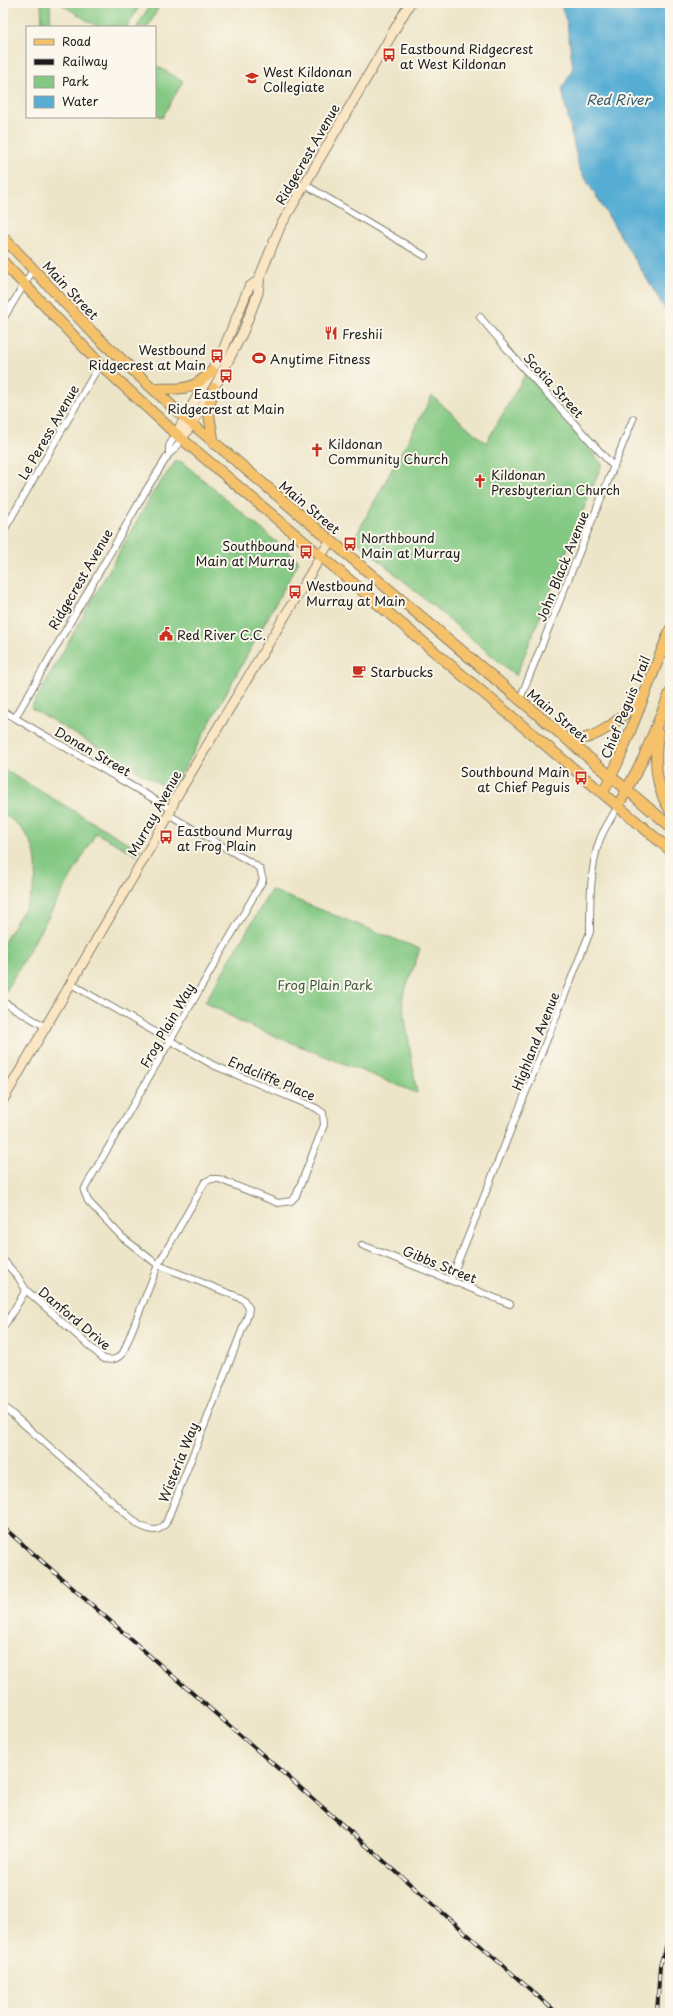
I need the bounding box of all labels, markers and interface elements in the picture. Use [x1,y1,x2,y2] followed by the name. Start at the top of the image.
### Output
[26,26,156,118] legend
[62,32,91,50] text: Road
[400,39,533,73] place label: Eastbound Ridgecrest at West Kildonan
[381,47,397,63] bus stop icon: Eastbound Ridgecrest at West Kildonan
[62,52,108,70] text: Railway
[263,62,352,96] place label: West Kildonan Collegiate
[244,70,260,86] school or university icon: West Kildonan Collegiate
[62,72,89,90] text: Park
[586,89,651,110] water label: Red River
[62,92,99,110] text: Water
[270,100,344,208] street label: Ridgecrest Avenue
[39,256,103,324] street label: Main Street
[342,324,383,343] place label: Freshii
[323,325,339,341] restaurant icon: Freshii
[89,340,206,374] place label: Westbound Ridgecrest at Main
[209,348,225,364] bus stop icon: Westbound Ridgecrest at Main
[519,348,589,422] street label: Scotia Street
[270,349,370,368] place label: Anytime Fitness
[251,350,267,366] sports icon: Anytime Fitness
[218,368,234,384] bus stop icon: Eastbound Ridgecrest at Main
[13,381,83,483] street label: Le Peress Avenue
[167,384,285,418] place label: Eastbound Ridgecrest at Main
[328,434,448,468] place label: Kildonan Community Church
[309,442,325,458] church icon: Kildonan Community Church
[491,465,620,499] place label: Kildonan Presbyterian Church
[472,473,488,489] church icon: Kildonan Presbyterian Church
[275,476,345,538] street label: Main Street
[531,508,593,624] street label: John Black Avenue
[43,525,117,633] street label: Ridgecrest Avenue
[361,528,461,562] place label: Northbound Main at Murray
[195,536,295,570] place label: Southbound Main at Murray
[342,536,358,552] bus stop icon: Northbound Main at Murray
[298,544,314,560] bus stop icon: Southbound Main at Murray
[306,576,406,610] place label: Westbound Murray at Main
[287,584,303,600] bus stop icon: Westbound Murray at Main
[177,625,266,644] place label: Red River C.C.
[158,626,174,642] public building icon: Red River C.C.
[596,653,654,761] street label: Chief Peguis Trail
[370,662,433,681] place label: Starbucks
[351,663,367,679] cafe icon: Starbucks
[523,684,593,746] street label: Main Street
[51,721,135,781] street label: Donan Street
[461,762,570,796] place label: Southbound Main at Chief Peguis
[122,766,186,860] street label: Murray Avenue
[573,770,589,786] bus stop icon: Southbound Main at Chief Peguis
[177,821,293,855] place label: Eastbound Murray at Frog Plain
[158,829,174,845] bus stop icon: Eastbound Murray at Frog Plain
[277,975,373,994] park label: Frog Plain Park
[135,979,199,1071] street label: Frog Plain Way
[507,989,563,1093] street label: Highland Avenue
[226,1051,319,1105] street label: Endcliffe Place
[400,1241,480,1287] street label: Gibbs Street
[35,1282,115,1354] street label: Danford Drive
[153,1419,203,1505] street label: Wisteria Way

